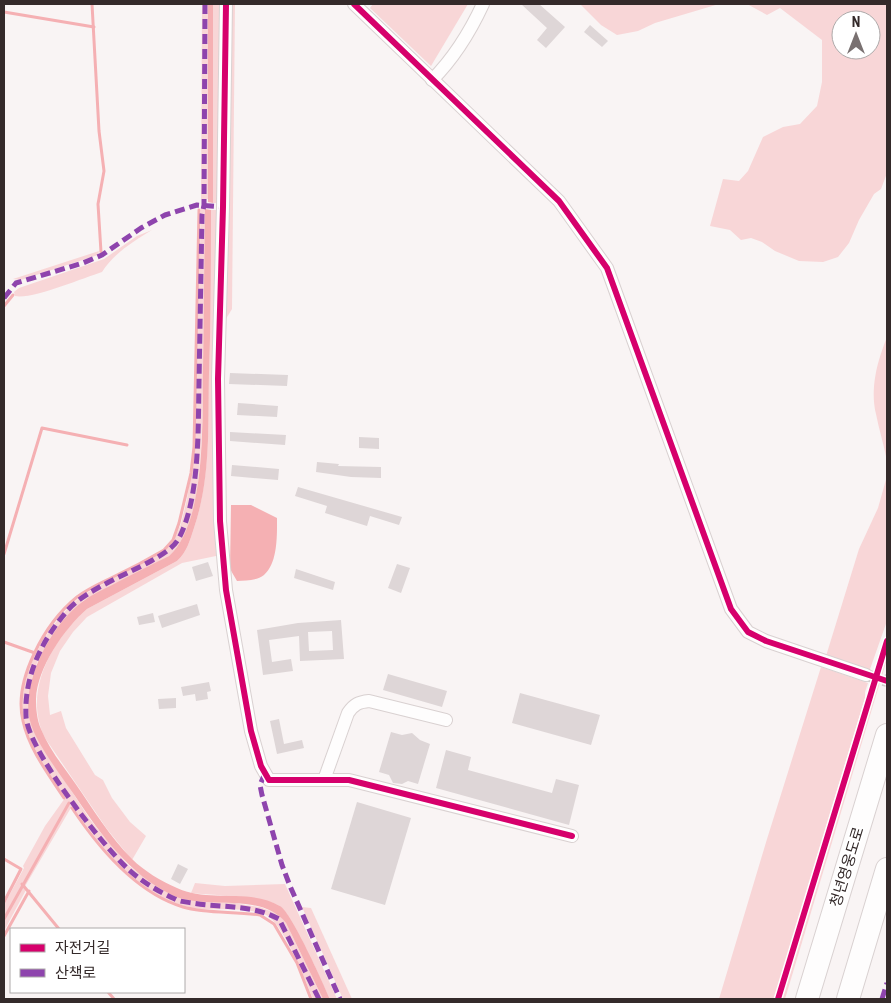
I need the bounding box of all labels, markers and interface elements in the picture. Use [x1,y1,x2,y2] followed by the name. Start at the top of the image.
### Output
[831,10,881,60] north arrow
[852,14,860,30] text: N
[826,825,868,909] street label: 청년영웅도로
[10,928,185,993] legend
[55,939,110,957] text: 자전거길
[55,964,96,982] text: 산책로

